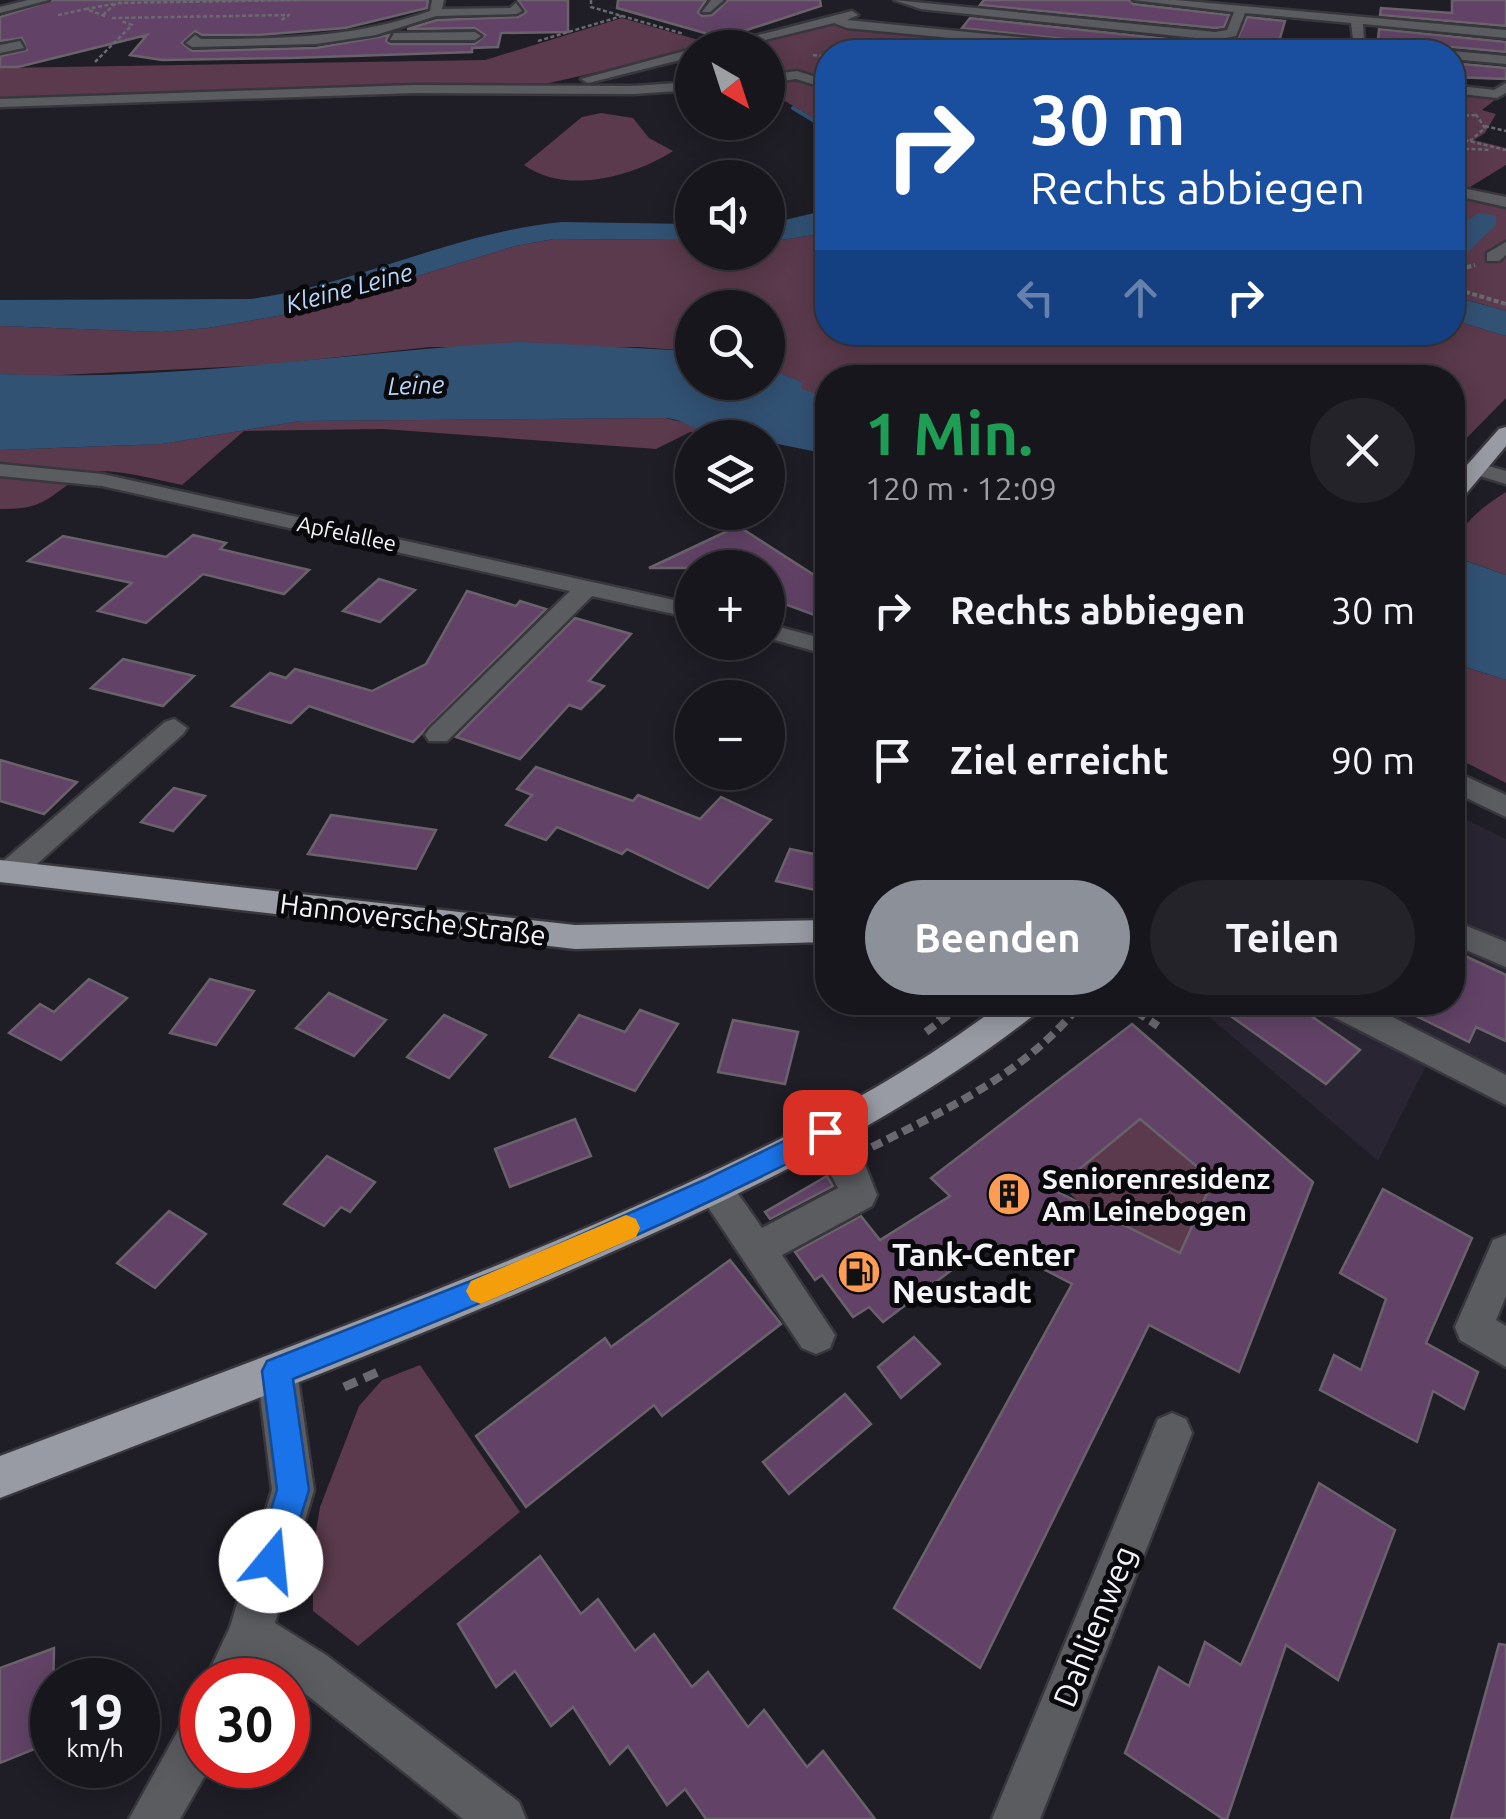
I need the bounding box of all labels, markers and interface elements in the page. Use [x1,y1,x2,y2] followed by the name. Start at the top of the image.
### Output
[675,30,785,140] north arrow
[675,30,785,790] map controls
[865,80,995,210] icon: right
[1030,80,1186,158] text: 30 m
[675,160,785,270] button: sound
[1030,162,1365,213] text: Rechts abbiegen
[283,258,416,318] water label: Kleine Leine
[1008,270,1063,325] icon: left
[1113,270,1168,325] icon: ahead
[1218,270,1273,325] icon: right
[675,290,785,400] button: search
[387,370,445,400] water label: Leine
[1310,398,1415,503] button: close
[865,399,1033,466] text: 1 Min.
[675,420,785,530] button: layers
[865,470,1057,506] text: 120 m · 12:09
[295,510,399,556] street label: Apfelallee
[675,550,785,660] button: +
[865,583,920,638] icon: right
[950,589,1245,631] text: Rechts abbiegen
[1331,589,1415,631] text: 30 m
[675,680,785,790] button: −
[865,733,920,788] icon: arrive
[950,739,1169,781] text: Ziel erreicht
[1331,739,1415,781] text: 90 m
[865,880,1130,995] button: Beenden
[1150,880,1415,995] button: Teilen
[278,887,548,951] street label: Hannoversche Straße
[783,1090,868,1175] pin
[798,1105,853,1160] icon: arrive
[1042,1163,1270,1226] place label: Seniorenresidenz Am Leinebogen
[986,1171,1032,1217] building icon: Seniorenresidenz Am Leinebogen
[892,1236,1075,1309] place label: Tank-Center Neustadt
[836,1249,882,1295] fuel station icon: Tank-Center Neustadt
[219,1509,323,1613] position arrow
[1045,1540,1143,1712] street label: Dahlienweg
[180,1658,310,1788] speed limit sign: 30
[67,1683,123,1739] text: 19
[66,1734,124,1762] text: km/h

